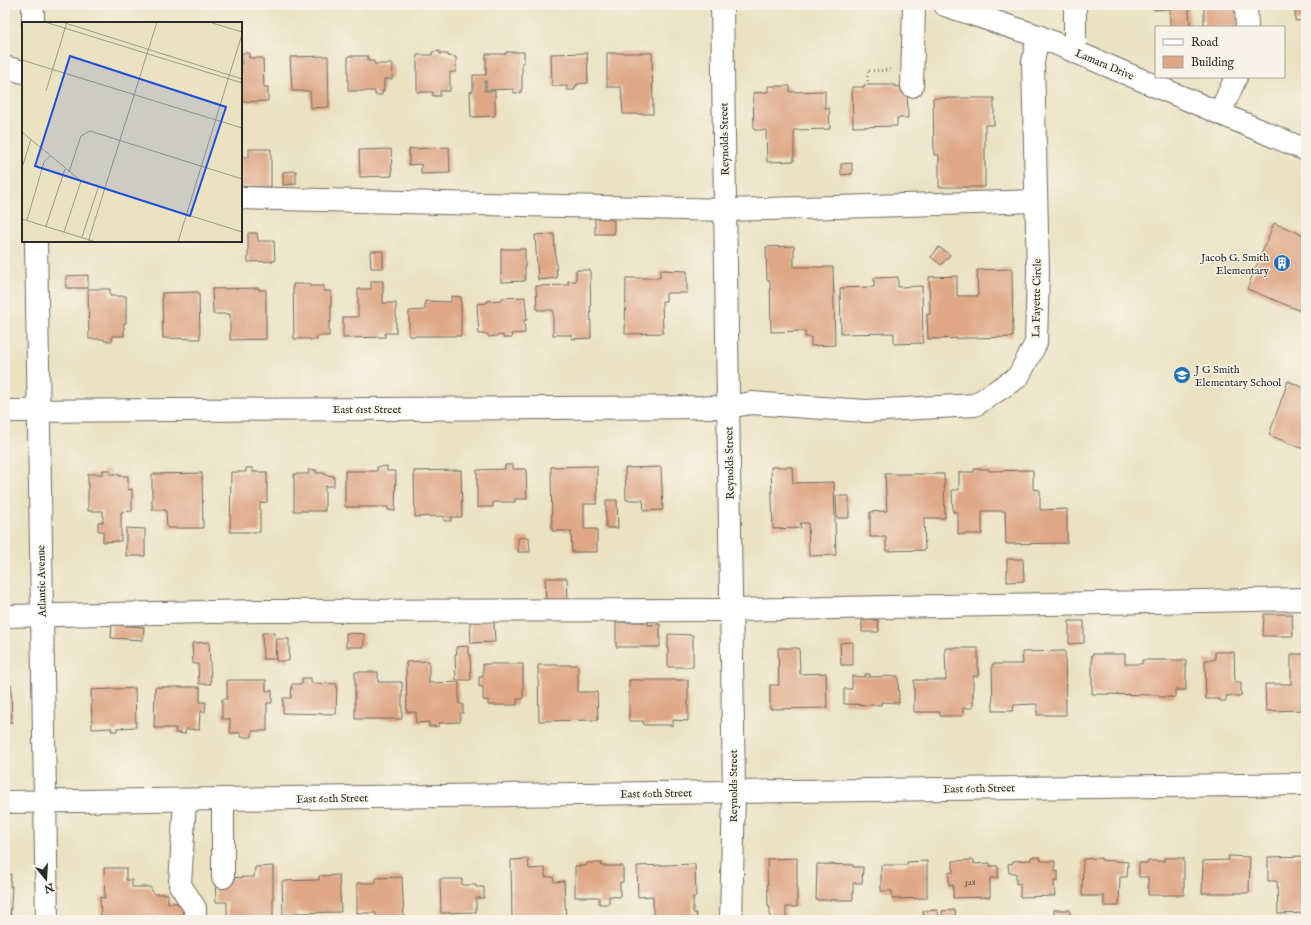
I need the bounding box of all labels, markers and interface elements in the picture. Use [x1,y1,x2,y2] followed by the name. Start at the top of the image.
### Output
[22,22,242,242] inset map
[1155,26,1285,78] legend
[1191,35,1219,50] text: Road
[1073,46,1136,84] street label: Lamara Drive
[1191,55,1235,70] text: Building
[717,102,733,176] street label: Reynolds Street
[1199,251,1270,278] place label: Jacob G. Smith Elementary
[1272,253,1292,273] building icon: Jacob G. Smith Elementary
[1029,258,1045,338] street label: La Fayette Circle
[1193,363,1281,390] place label: J G Smith Elementary School
[1172,365,1192,385] school or university icon: J G Smith Elementary School
[333,403,401,417] street label: East 61st Street
[722,426,738,500] street label: Reynolds Street
[34,545,50,618] street label: Atlantic Avenue
[727,749,741,822] street label: Reynolds Street
[943,781,1015,797] street label: East 60th Street
[620,786,692,802] street label: East 60th Street
[296,791,368,807] street label: East 60th Street
[26,859,66,899] north arrow
[964,877,976,888] house number: 328
[42,879,56,896] text: N

